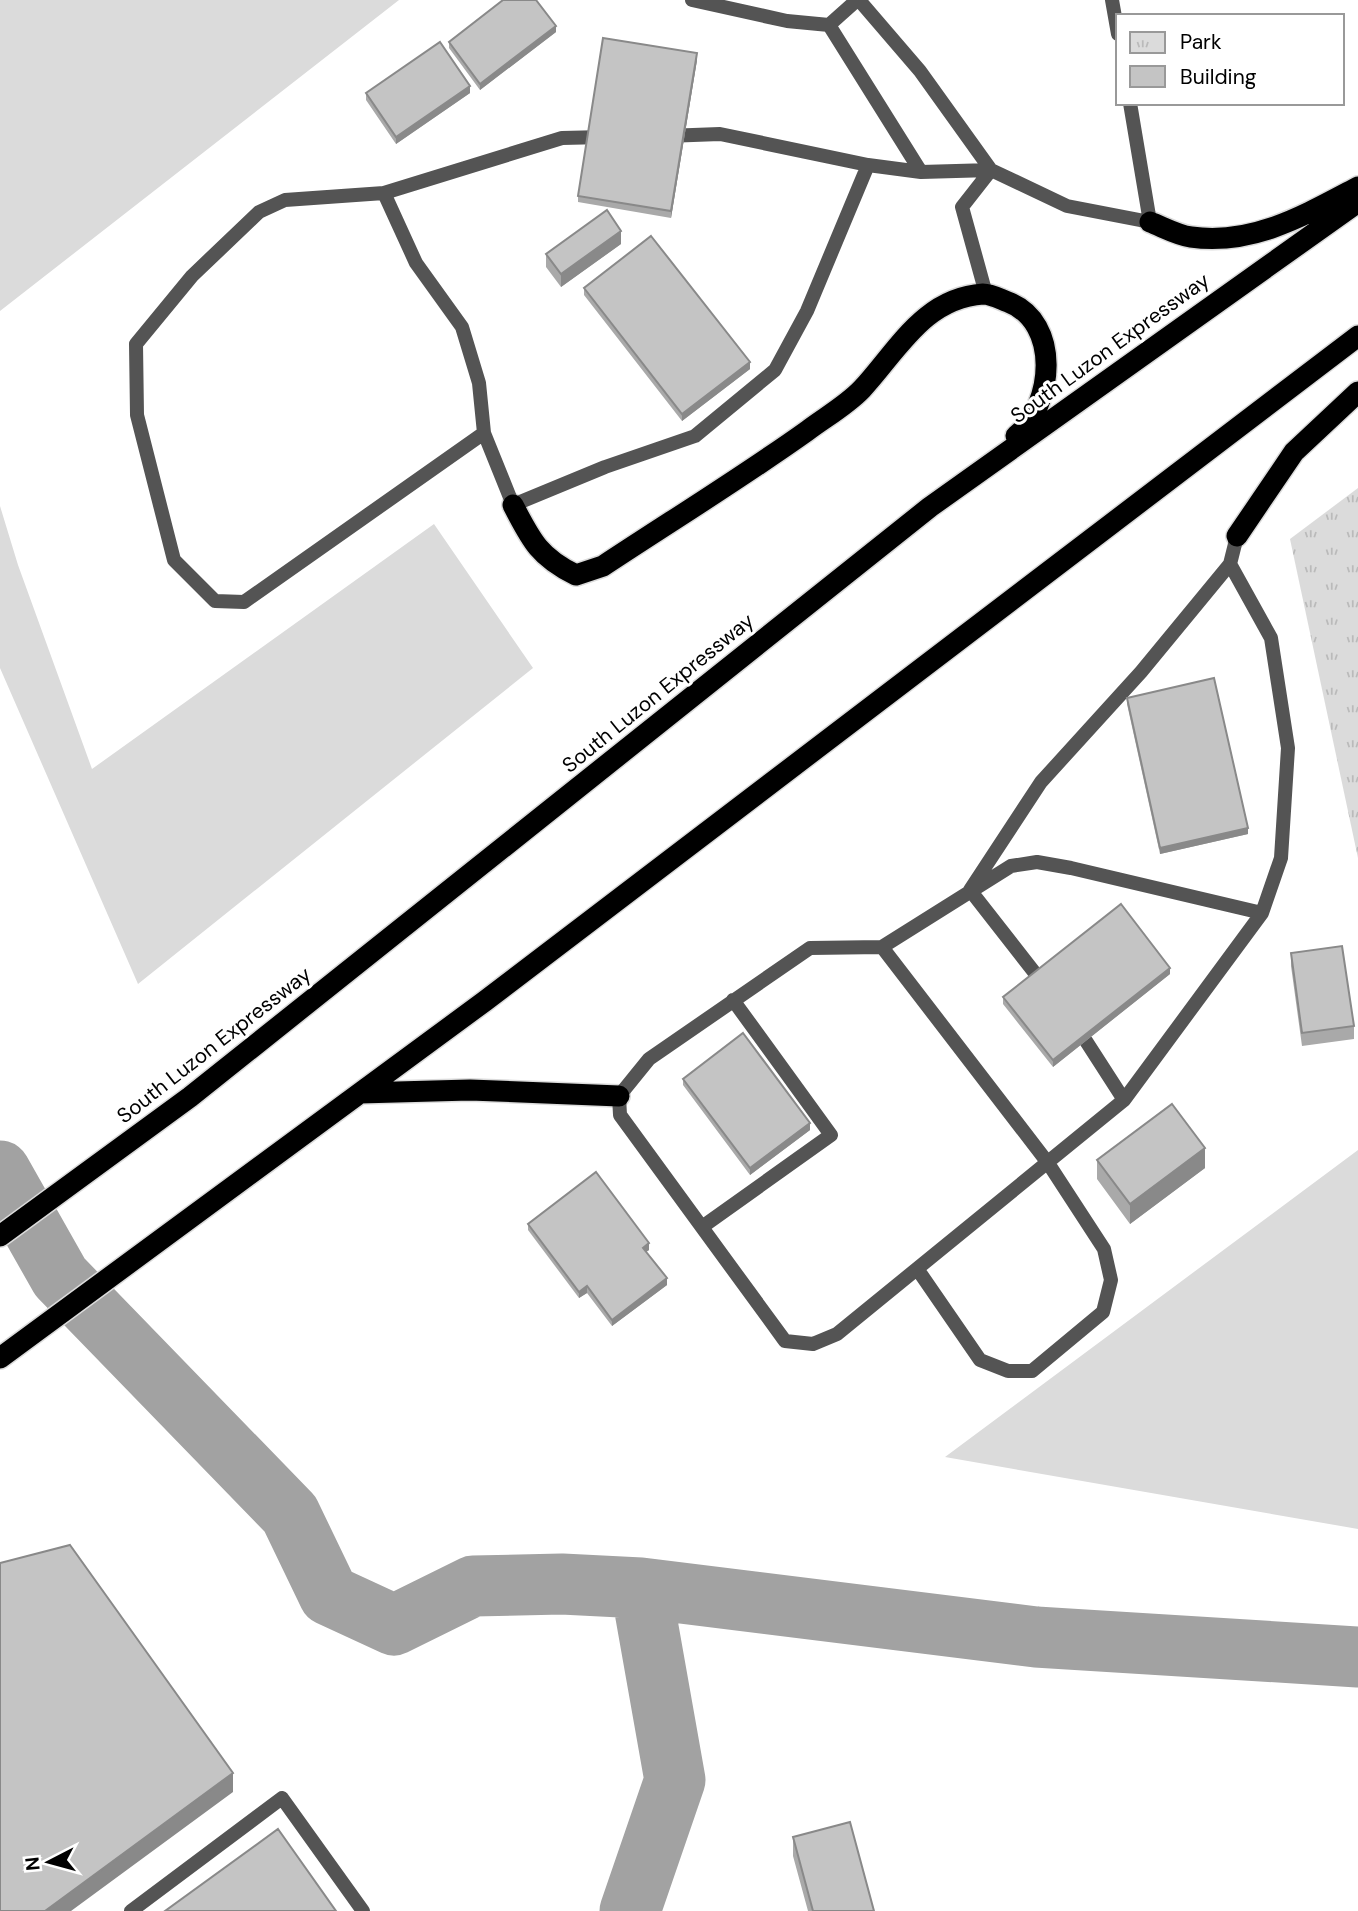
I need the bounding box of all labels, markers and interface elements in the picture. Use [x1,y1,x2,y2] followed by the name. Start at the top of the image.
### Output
[1116,14,1344,105] legend
[1180,28,1222,56] text: Park
[1180,63,1257,91] text: Building
[1005,266,1215,430] street label: South Luzon Expressway
[556,607,760,779] street label: South Luzon Expressway
[111,960,317,1130] street label: South Luzon Expressway
[14,1827,84,1897] north arrow
[19,1856,46,1872] text: N

